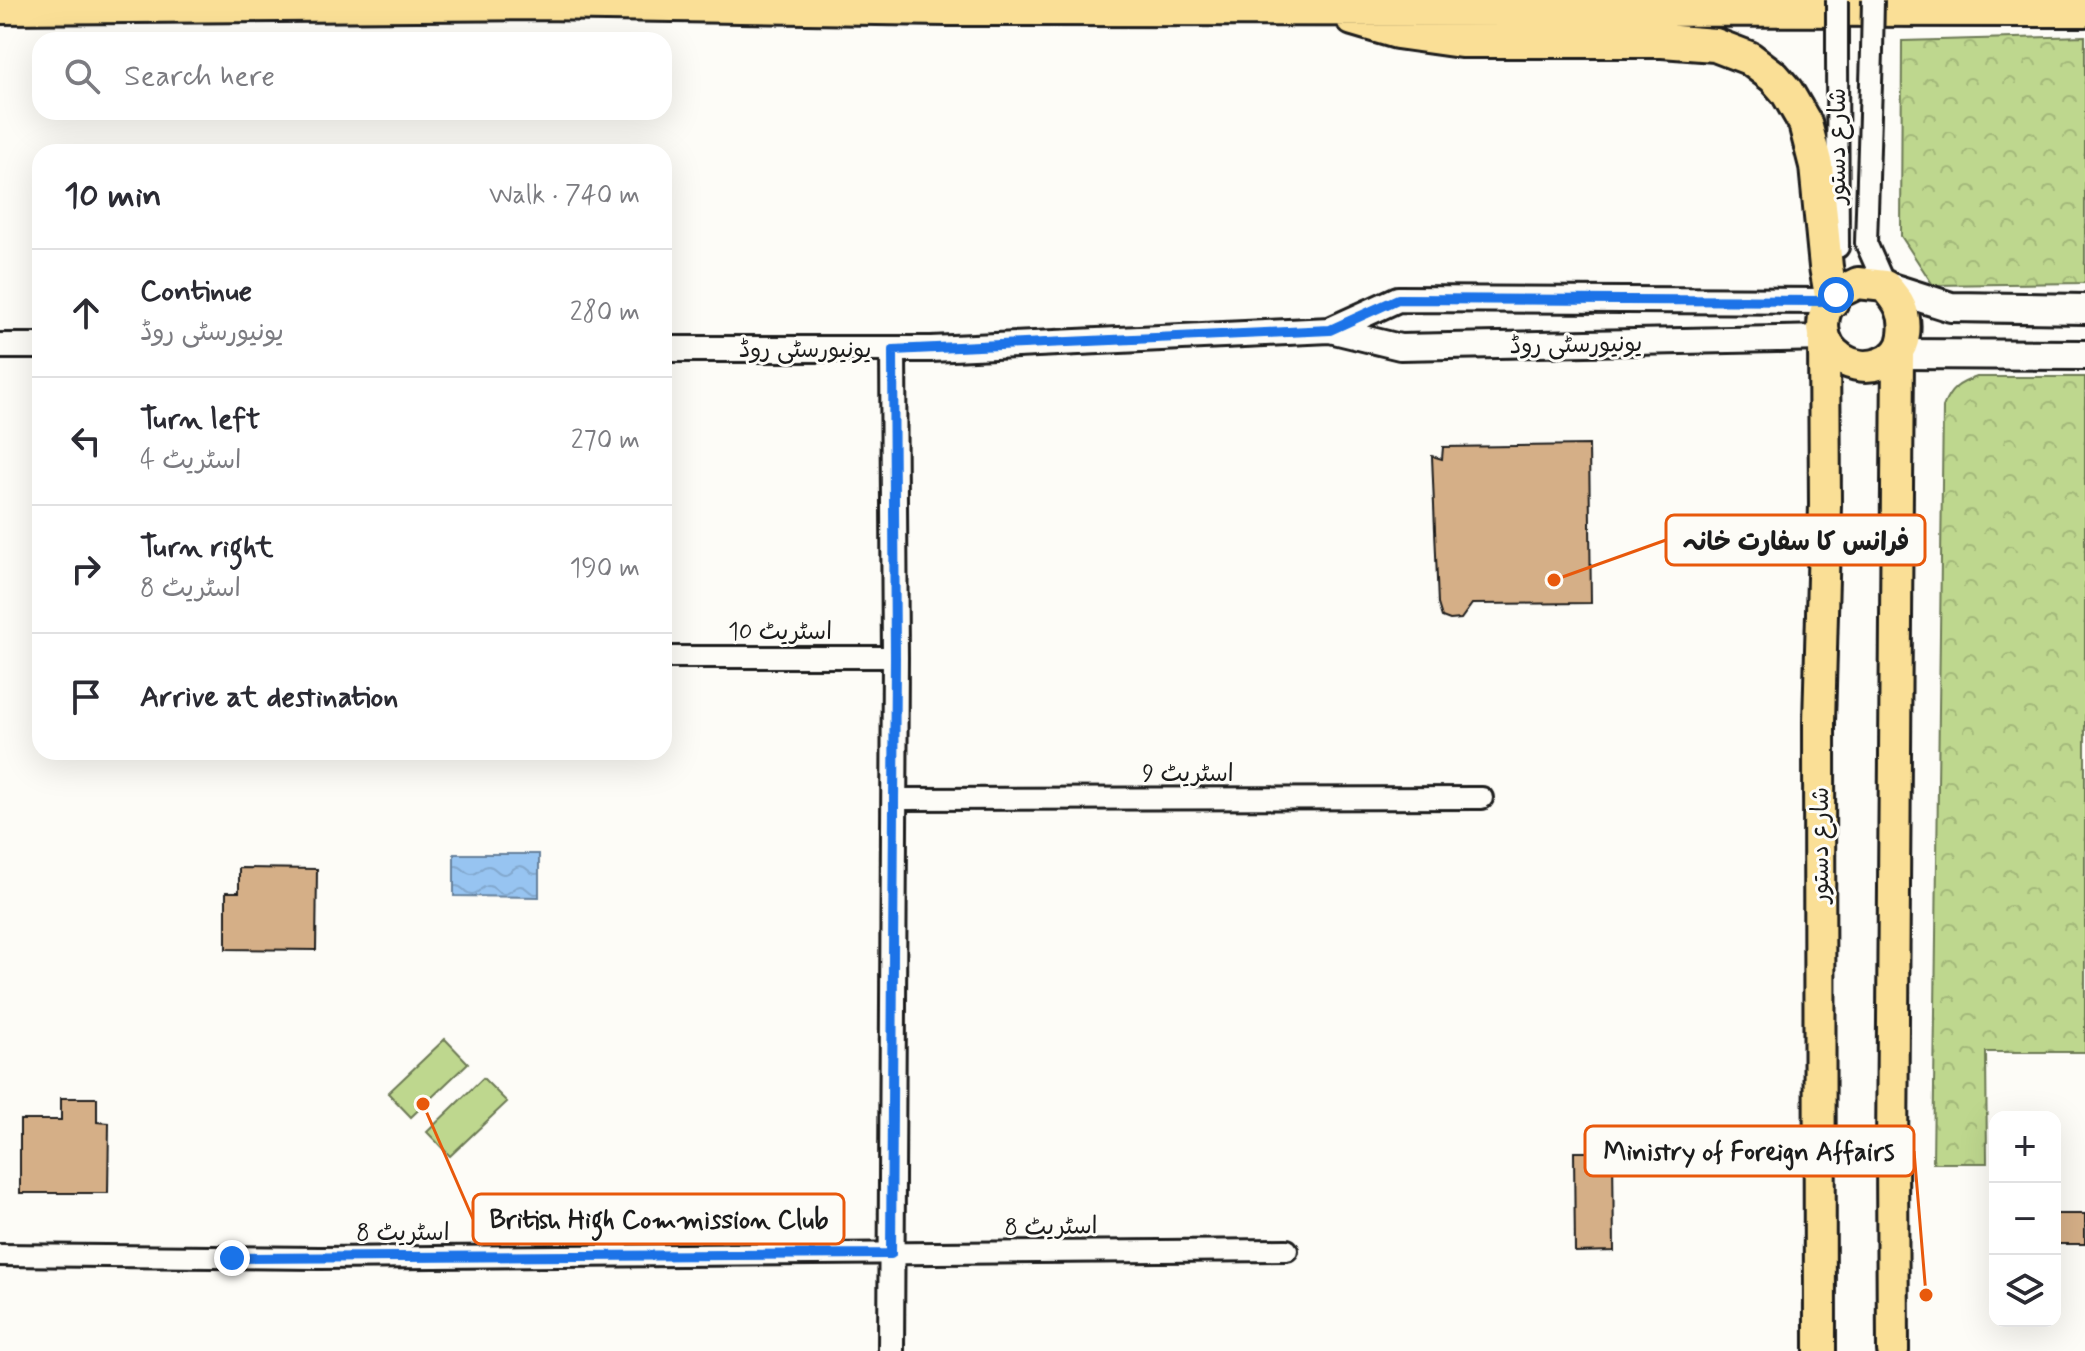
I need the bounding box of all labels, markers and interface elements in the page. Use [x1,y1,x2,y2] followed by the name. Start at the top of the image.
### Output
[32,32,672,120] search box
[60,54,104,98] icon: search
[124,57,275,96] text: Search here
[1823,88,1854,206] street label: شارع دستور
[64,174,162,219] text: 10 min
[489,179,640,213] text: Walk · 740 m
[140,272,252,311] text: Continue
[1818,277,1854,313] route start
[64,291,108,335] icon: ahead
[570,296,640,330] text: 280 m
[140,316,284,350] text: یونیورسٹی روڈ
[1509,329,1643,362] street label: یونیورسٹی روڈ
[739,335,871,366] street label: یونیورسٹی روڈ
[140,400,260,439] text: Turn left
[64,419,108,463] icon: left
[571,424,640,458] text: 270 m
[140,444,242,478] text: اسٹریٹ 4
[1666,515,1925,565] callout: فرانس کا سفارت خانہ
[1683,526,1909,560] text: فرانس کا سفارت خانہ
[140,528,273,567] text: Turn right
[64,547,108,591] icon: right
[570,552,640,586] text: 190 m
[140,572,241,606] text: اسٹریٹ 8
[728,617,832,648] street label: اسٹریٹ 10
[64,675,108,719] icon: arrive
[140,678,398,717] text: Arrive at destination
[1142,759,1234,790] street label: اسٹریٹ 9
[1806,787,1837,905] street label: شارع دستور
[1989,1111,2061,1327] map controls
[1989,1111,2061,1183] button: +
[1585,1126,1914,1176] callout: Ministry of Foreign Affairs
[1604,1136,1894,1171] text: Ministry of Foreign Affairs
[1989,1183,2061,1255] button: −
[473,1194,844,1244] callout: British High Commission Club
[489,1204,829,1241] text: British High Commission Club
[1004,1211,1098,1244] street label: اسٹریٹ 8
[356,1218,450,1249] street label: اسٹریٹ 8
[214,1240,250,1276] route end
[1989,1255,2061,1327] button: layers

